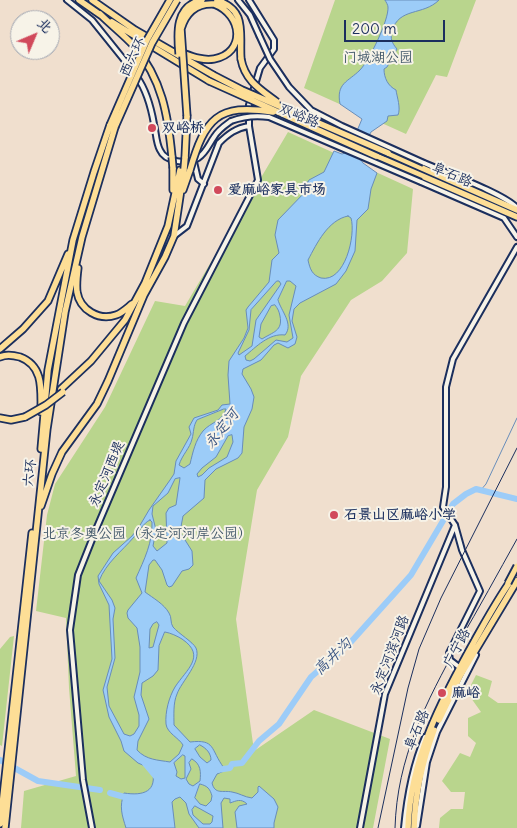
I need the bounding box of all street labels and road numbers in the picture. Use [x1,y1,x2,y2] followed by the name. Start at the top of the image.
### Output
[117,34,149,80] street label: 西六环
[276,100,322,132] street label: 双峪路
[429,159,475,191] street label: 阜石路
[86,439,128,509] street label: 永定河西堤
[20,458,40,488] street label: 六环
[367,613,413,697] street label: 永定河滨河路
[440,626,474,670] street label: 广宁路
[401,707,433,753] street label: 阜石路

